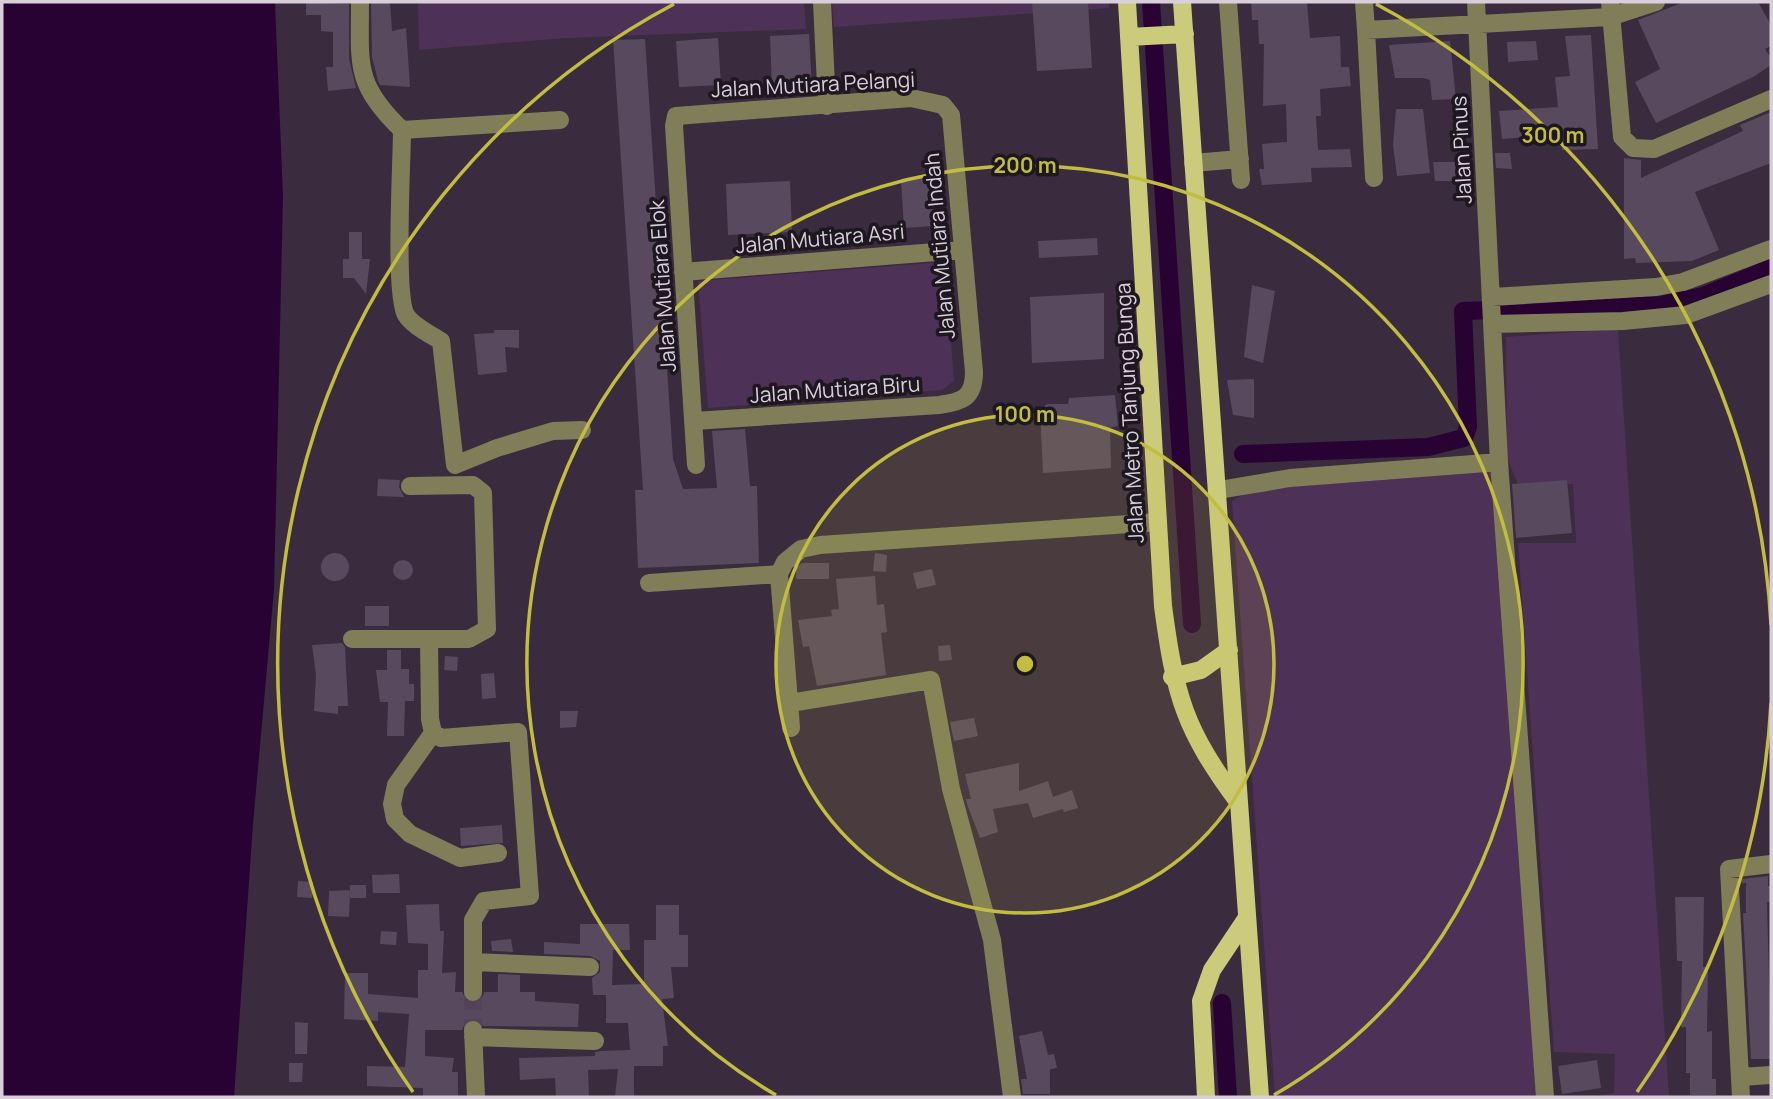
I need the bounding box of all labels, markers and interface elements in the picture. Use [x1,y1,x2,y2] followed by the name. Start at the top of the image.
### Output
[710,65,916,103] street label: Jalan Mutiara Pelangi
[1444,95,1478,205] street label: Jalan Pinus
[1522,121,1584,149] text: 300 m
[993,151,1057,179] text: 200 m
[917,152,961,340] street label: Jalan Mutiara Indah
[642,198,682,373] street label: Jalan Mutiara Elok
[734,217,906,259] street label: Jalan Mutiara Asri
[1108,282,1150,544] street label: Jalan Metro Tanjung Bunga
[749,369,921,409] street label: Jalan Mutiara Biru
[995,400,1055,428] text: 100 m
[1013,652,1037,676] centre of rings

